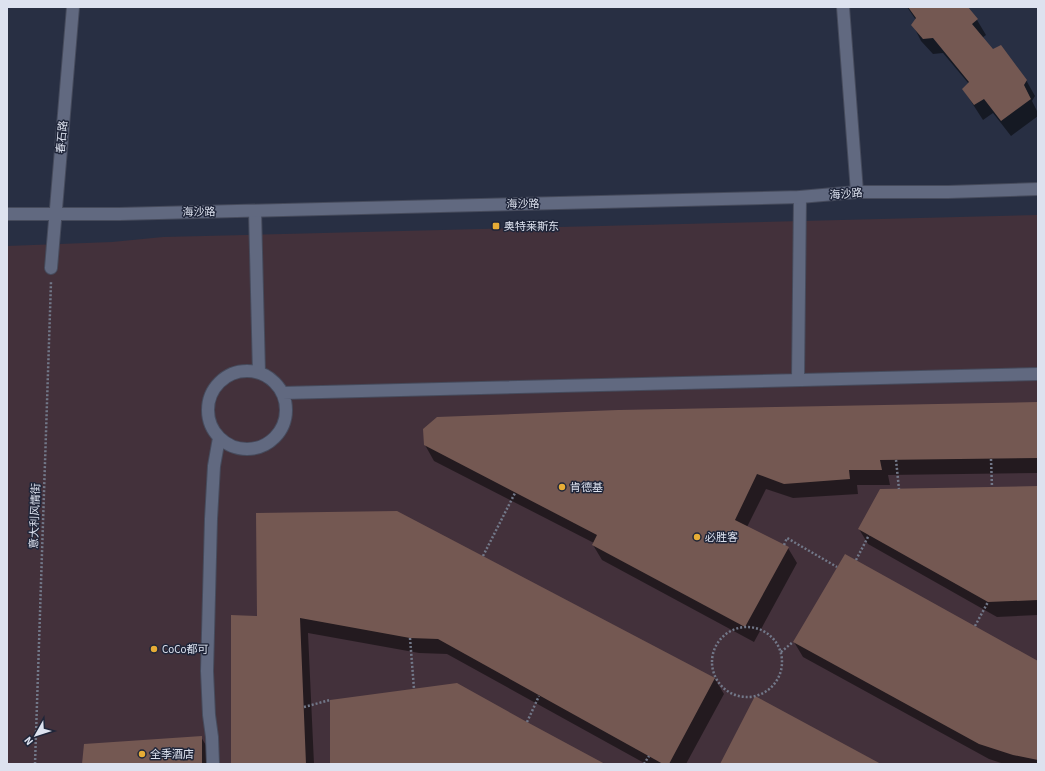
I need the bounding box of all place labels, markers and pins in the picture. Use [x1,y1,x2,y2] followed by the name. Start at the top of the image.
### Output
[504,219,559,234] place label: 奥特莱斯东
[491,221,501,231] marker: 奥特莱斯东
[570,480,603,495] place label: 肯德基
[557,482,567,492] marker: 肯德基
[705,530,738,545] place label: 必胜客
[692,532,702,542] marker: 必胜客
[162,642,209,657] place label: CoCo都可
[149,644,159,654] marker: CoCo都可
[150,747,194,762] place label: 全季酒店
[137,749,147,759] marker: 全季酒店

